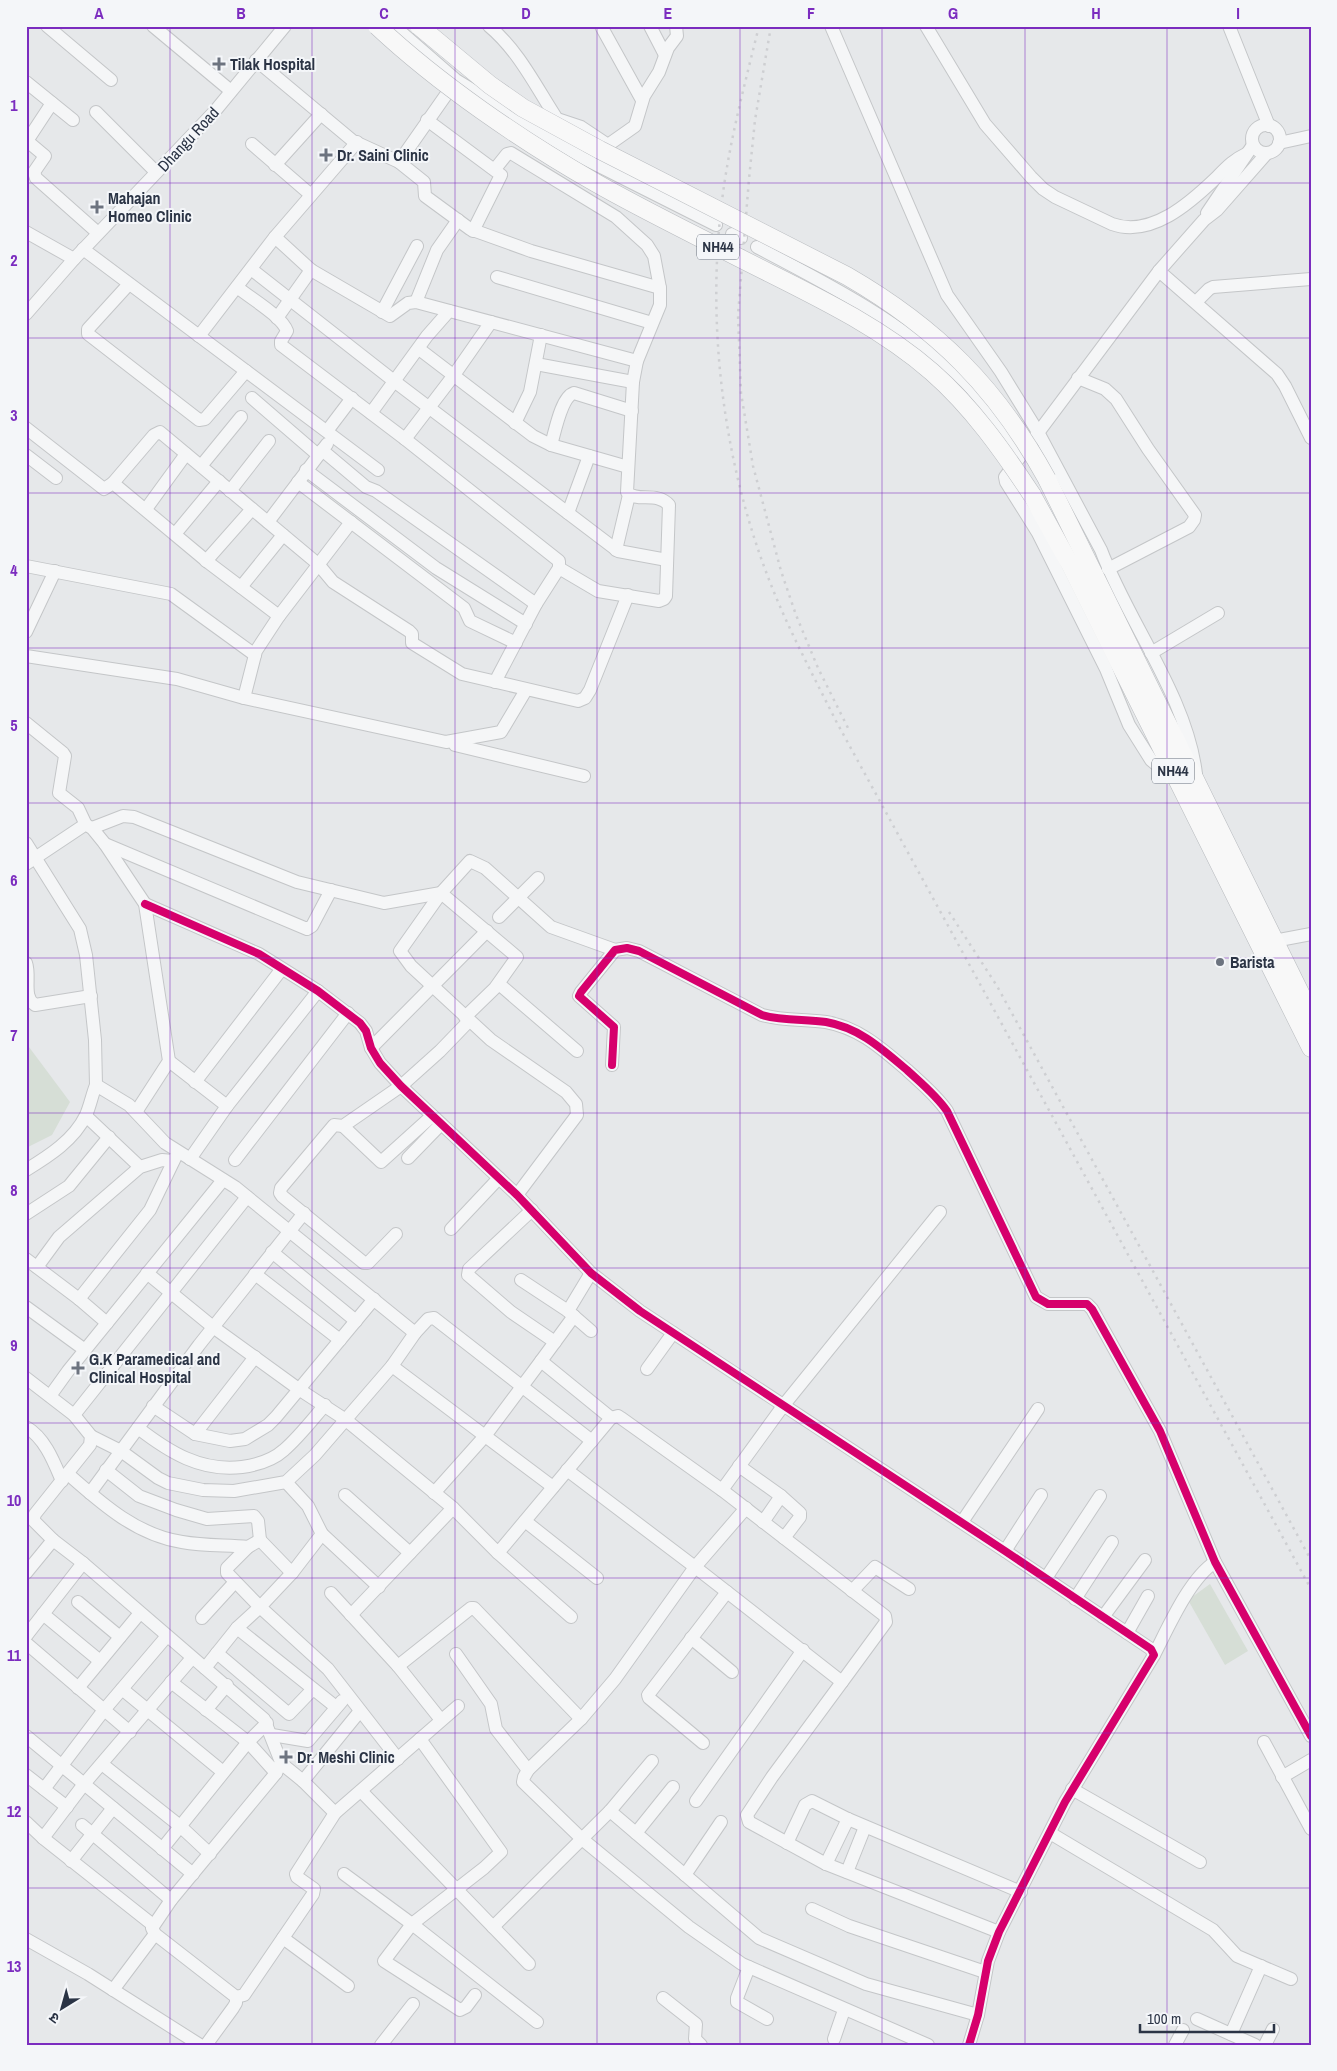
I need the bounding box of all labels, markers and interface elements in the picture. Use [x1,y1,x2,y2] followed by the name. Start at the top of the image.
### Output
[94,2,104,24] text: A
[236,2,246,24] text: B
[379,2,389,24] text: C
[521,2,531,24] text: D
[664,2,673,24] text: E
[807,2,815,24] text: F
[948,2,958,24] text: G
[1091,2,1101,24] text: H
[1236,2,1240,24] text: I
[230,53,315,75] place label: Tilak Hospital
[212,57,226,71] marker: Tilak Hospital
[10,94,18,116] text: 1
[152,102,224,176] street label: Dhangu Road
[337,144,429,166] place label: Dr. Saini Clinic
[319,148,333,162] marker: Dr. Saini Clinic
[108,187,192,227] place label: Mahajan Homeo Clinic
[90,200,104,214] marker: Mahajan Homeo Clinic
[697,234,739,260] road number: NH44
[10,249,18,271] text: 2
[10,404,18,426] text: 3
[10,559,18,581] text: 4
[10,714,18,736] text: 5
[1152,758,1194,784] road number: NH44
[10,869,18,891] text: 6
[1230,951,1275,973] place label: Barista
[1214,956,1226,968] marker: Barista
[10,1024,18,1046] text: 7
[10,1179,18,1201] text: 8
[10,1334,18,1356] text: 9
[89,1348,220,1388] place label: G.K Paramedical and Clinical Hospital
[71,1361,85,1375] marker: G.K Paramedical and Clinical Hospital
[7,1489,21,1511] text: 10
[7,1644,22,1666] text: 11
[297,1746,395,1768] place label: Dr. Meshi Clinic
[279,1750,293,1764] marker: Dr. Meshi Clinic
[7,1800,21,1822] text: 12
[7,1955,21,1977] text: 13
[38,1984,88,2034] north arrow
[1140,2001,1273,2033] scale bar
[45,2008,63,2028] text: उ
[1147,2008,1181,2029] text: 100 m

